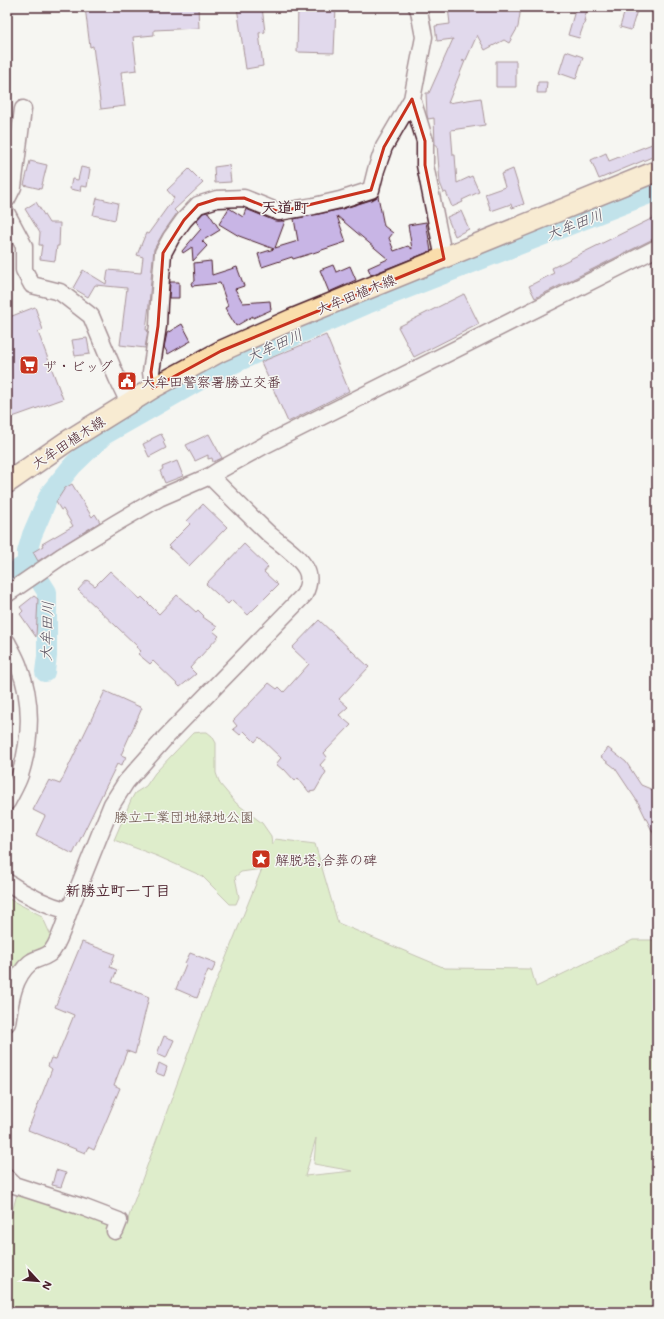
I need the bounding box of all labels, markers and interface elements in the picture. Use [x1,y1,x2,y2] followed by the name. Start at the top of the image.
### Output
[261,196,309,217] district label: 天道町
[542,204,606,244] water label: 大牟田川
[313,269,399,319] street label: 大牟田植木線
[243,324,305,366] water label: 大牟田川
[18,354,40,376] supermarket icon: ザ・ビッグ
[43,356,113,375] place label: ザ・ビッグ
[116,370,138,392] public building icon: 大牟田警察署勝立交番
[141,372,281,391] place label: 大牟田警察署勝立交番
[28,411,108,473] street label: 大牟田植木線
[35,601,57,661] water label: 大牟田川
[114,807,254,826] park label: 勝立工業団地緑地公園
[250,848,272,870] place icon: 解脱塔,合葬の碑
[275,850,377,869] place label: 解脱塔,合葬の碑
[65,880,171,900] district label: 新勝立町一丁目
[18,1261,58,1301] north arrow
[39,1279,56,1293] text: N

